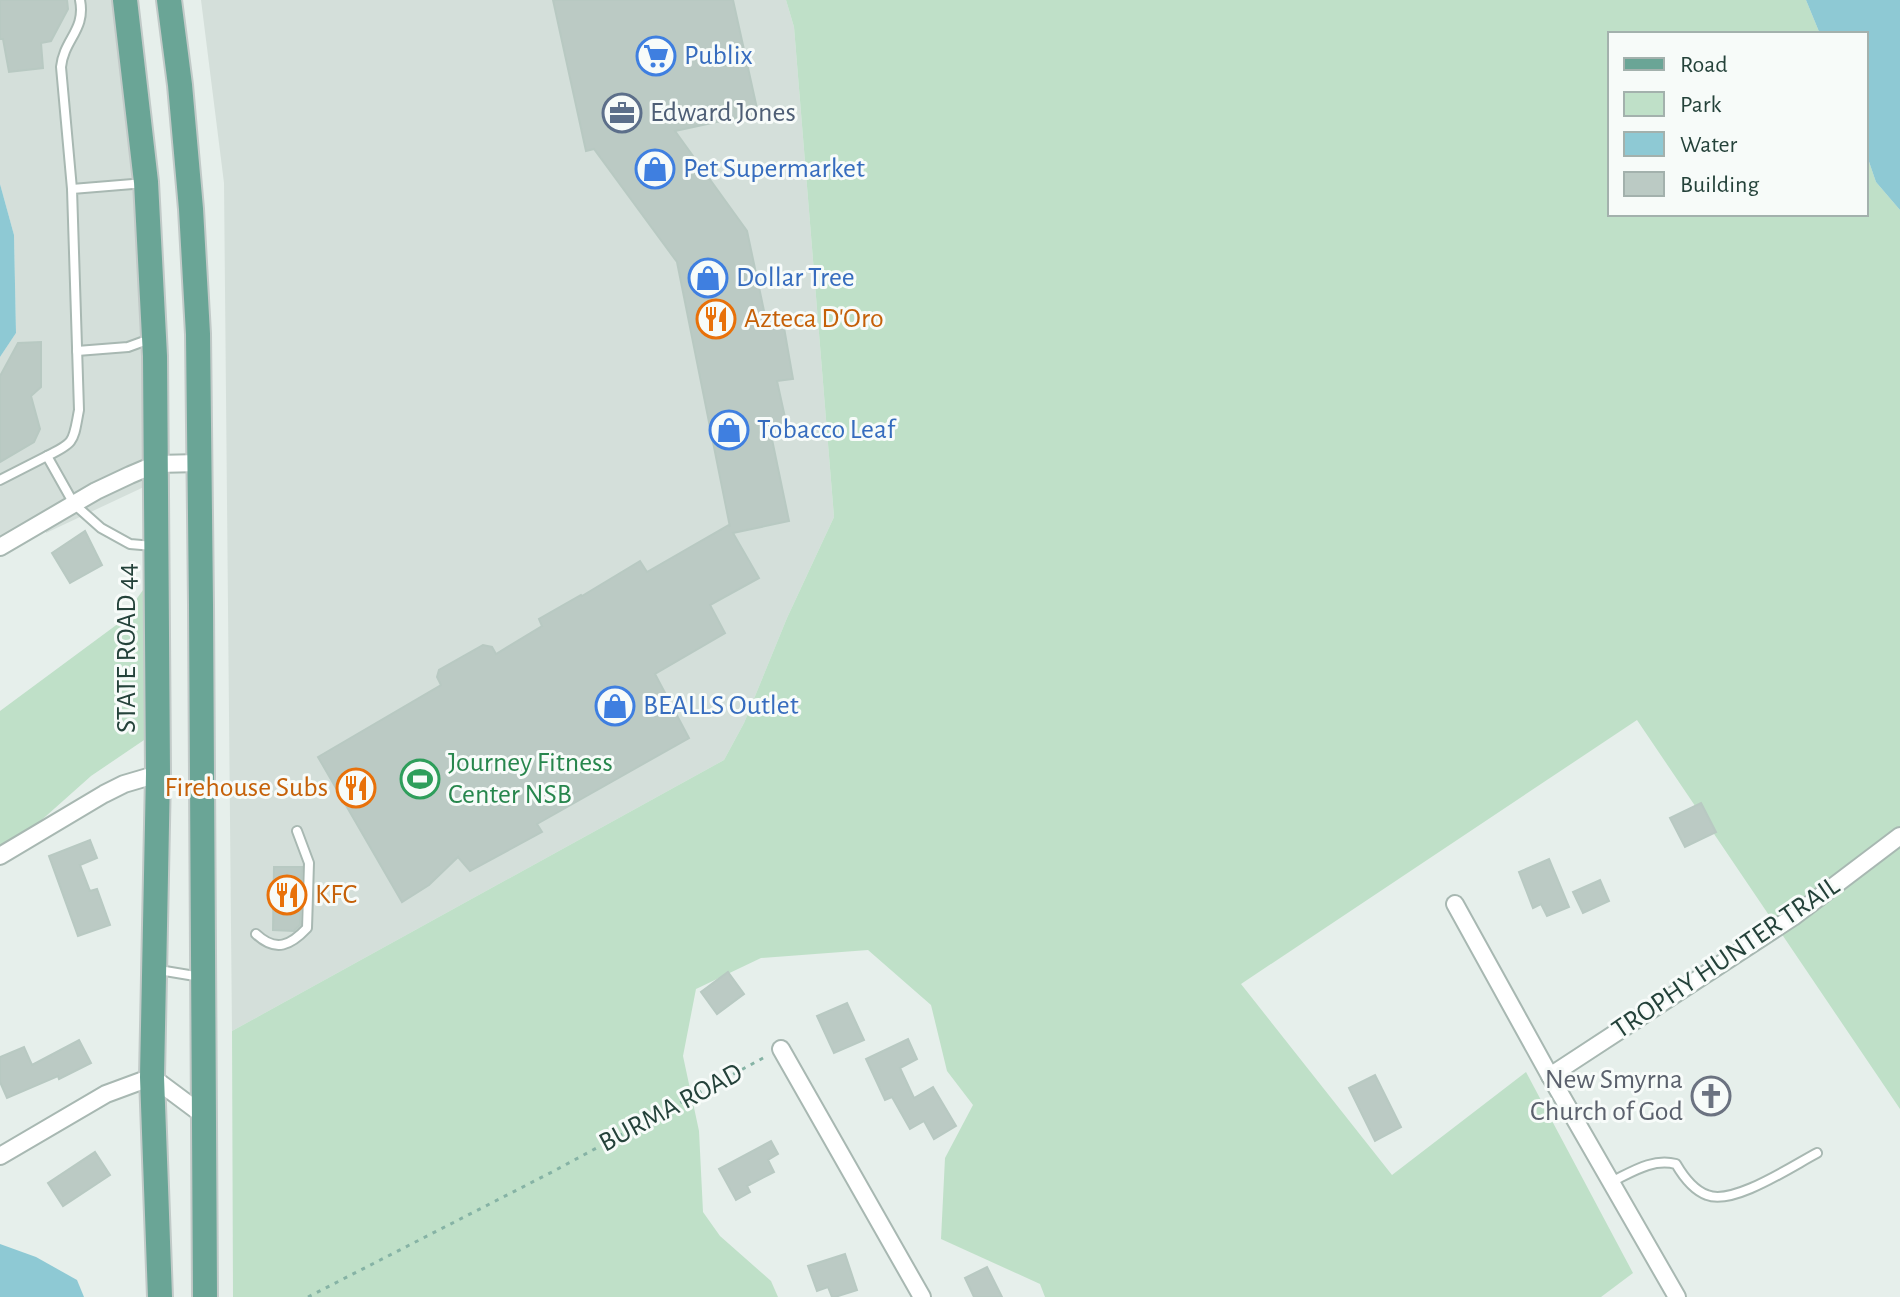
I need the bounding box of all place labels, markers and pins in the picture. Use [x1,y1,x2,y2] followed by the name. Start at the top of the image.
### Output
[635,35,677,77] supermarket icon: Publix
[684,42,753,70] place label: Publix
[601,92,643,134] office icon: Edward Jones
[650,99,796,127] place label: Edward Jones
[634,148,676,190] shop icon: Pet Supermarket
[683,155,865,183] place label: Pet Supermarket
[687,257,729,299] shop icon: Dollar Tree
[736,264,855,292] place label: Dollar Tree
[695,298,737,340] restaurant icon: Azteca D'Oro
[744,305,884,333] place label: Azteca D'Oro
[708,409,750,451] shop icon: Tobacco Leaf
[757,416,897,444] place label: Tobacco Leaf
[594,685,636,727] shop icon: BEALLS Outlet
[643,692,799,720] place label: BEALLS Outlet
[448,749,613,809] place label: Journey Fitness Center NSB
[399,758,441,800] sports icon: Journey Fitness Center NSB
[335,767,377,809] restaurant icon: Firehouse Subs
[164,774,328,802] place label: Firehouse Subs
[266,874,308,916] restaurant icon: KFC
[315,881,357,909] place label: KFC
[1530,1066,1683,1126] place label: New Smyrna Church of God
[1690,1075,1732,1117] church icon: New Smyrna Church of God

